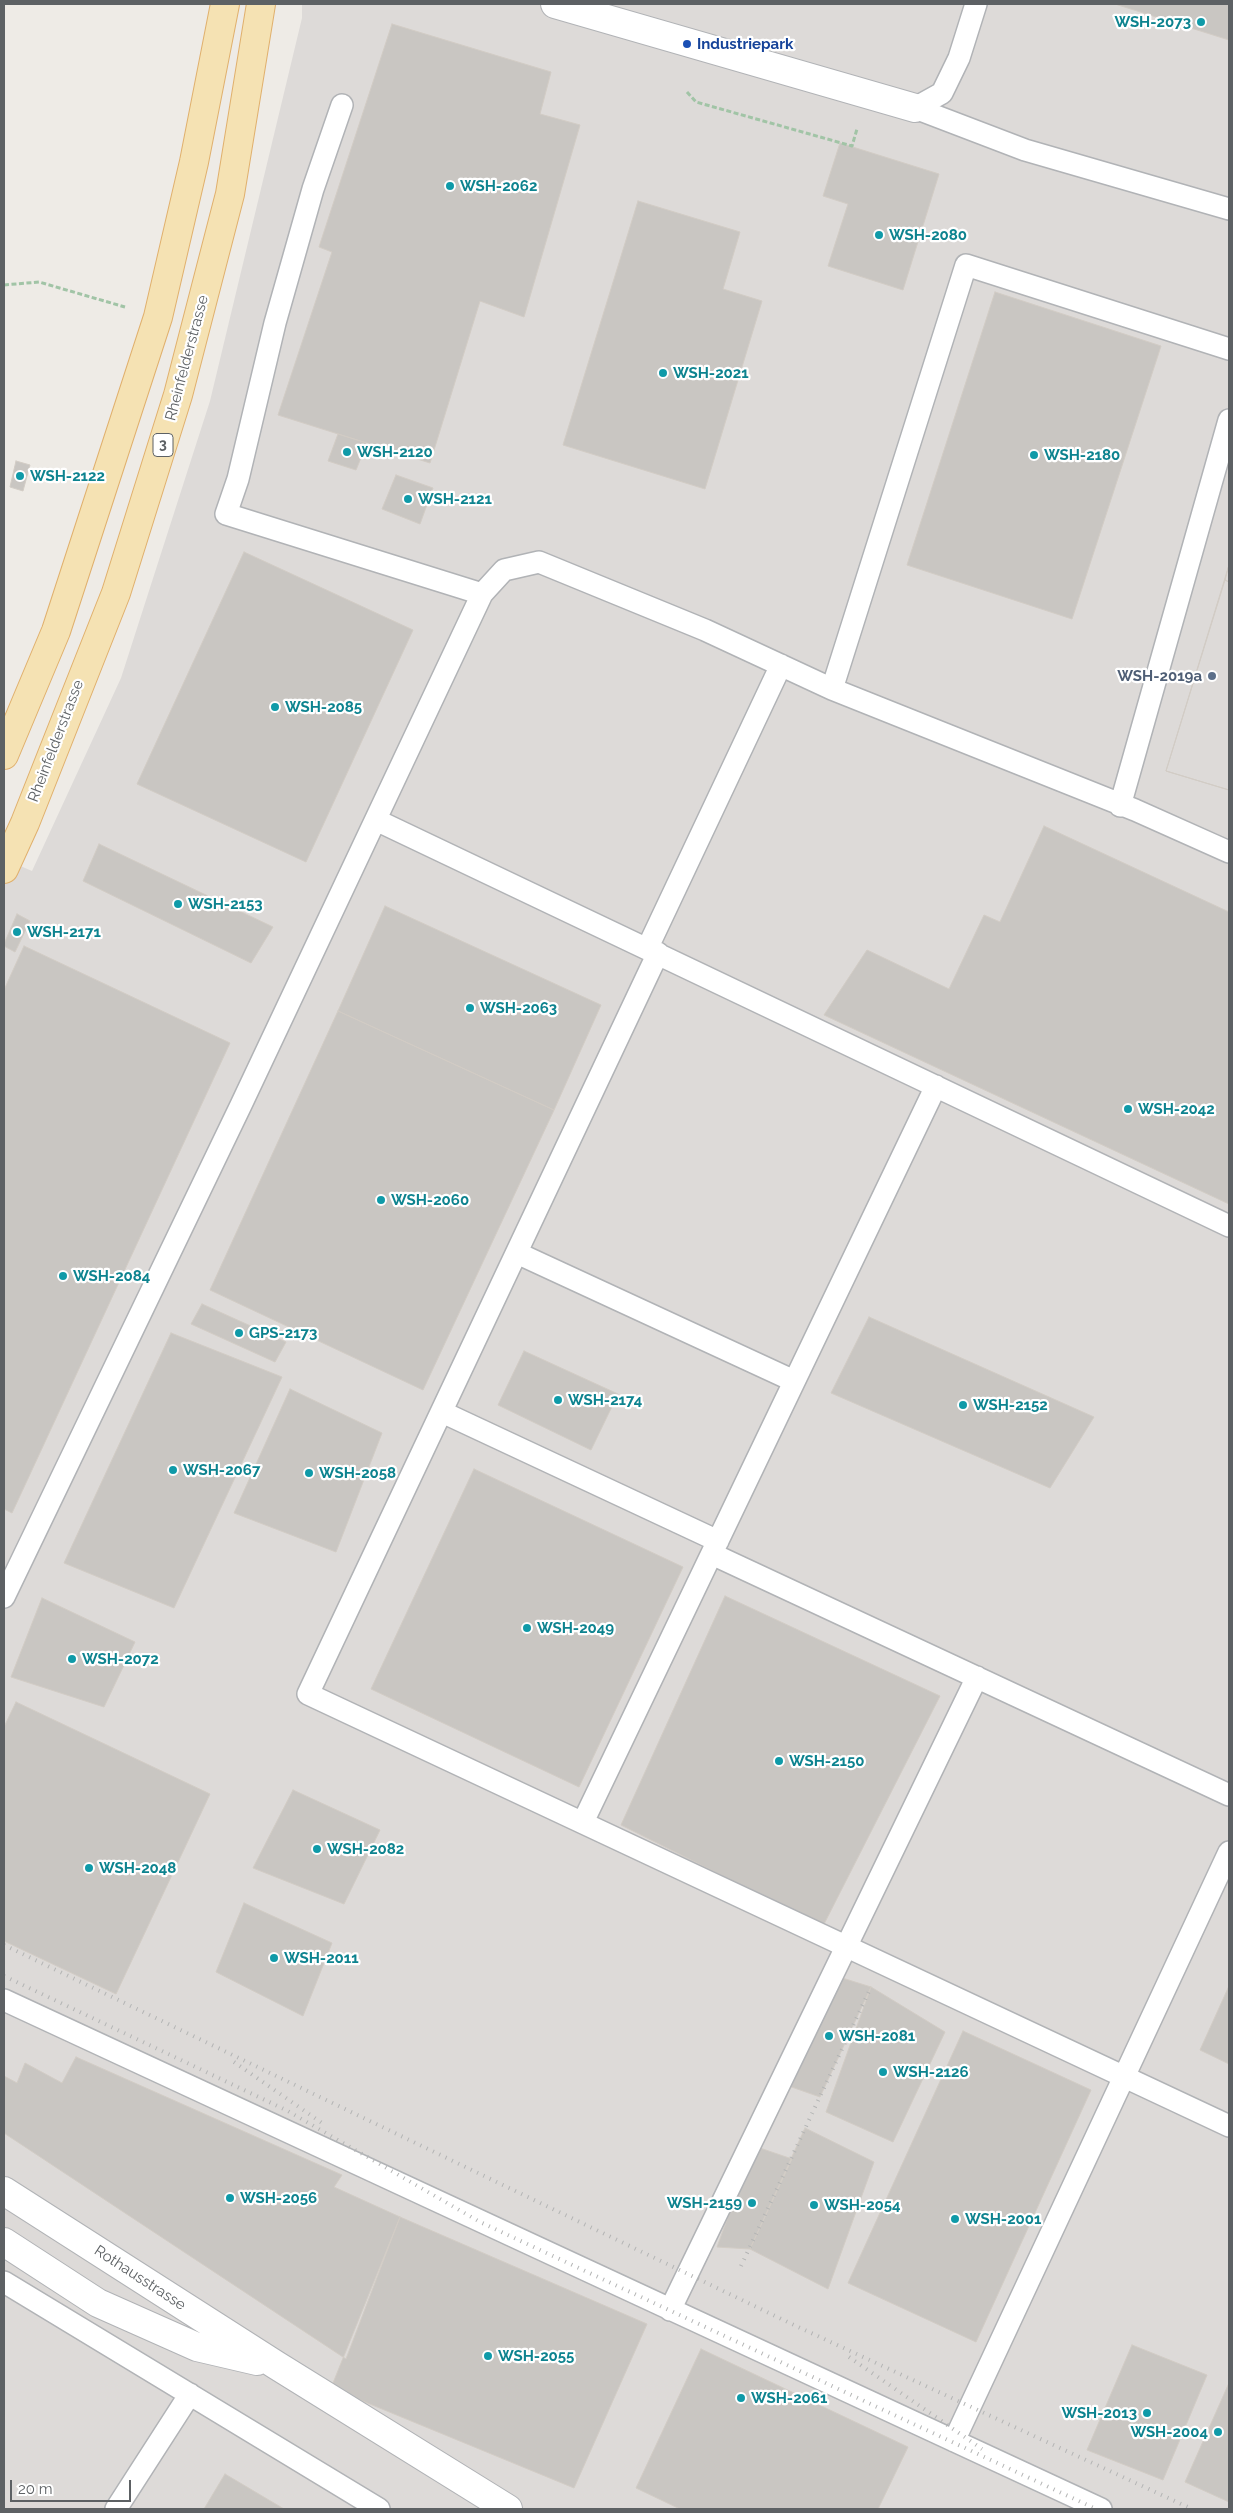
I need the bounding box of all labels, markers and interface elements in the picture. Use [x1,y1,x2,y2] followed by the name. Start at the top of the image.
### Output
[1114,13,1191,31] place label: WSH-2073
[1195,16,1207,28] marker: WSH-2073
[697,35,793,53] place label: Industriepark
[681,38,693,50] marker: Industriepark
[460,177,537,195] place label: WSH-2062
[444,180,456,192] marker: WSH-2062
[889,226,967,244] place label: WSH-2080
[873,229,885,241] marker: WSH-2080
[162,293,212,423] street label: Rheinfelderstrasse
[673,364,749,382] place label: WSH-2021
[657,367,669,379] marker: WSH-2021
[153,434,173,456] road number: 3
[357,443,433,461] place label: WSH-2120
[341,446,353,458] marker: WSH-2120
[1044,446,1120,464] place label: WSH-2180
[1028,449,1040,461] marker: WSH-2180
[30,467,105,485] place label: WSH-2122
[14,470,26,482] marker: WSH-2122
[418,490,492,508] place label: WSH-2121
[402,493,414,505] marker: WSH-2121
[1117,667,1202,685] place label: WSH-2019a
[1206,670,1218,682] marker: WSH-2019a
[24,677,88,805] street label: Rheinfelderstrasse
[285,698,362,716] place label: WSH-2085
[269,701,281,713] marker: WSH-2085
[188,895,263,913] place label: WSH-2153
[172,898,184,910] marker: WSH-2153
[27,923,101,941] place label: WSH-2171
[11,926,23,938] marker: WSH-2171
[480,999,557,1017] place label: WSH-2063
[464,1002,476,1014] marker: WSH-2063
[1138,1100,1215,1118] place label: WSH-2042
[1122,1103,1134,1115] marker: WSH-2042
[391,1191,469,1209] place label: WSH-2060
[375,1194,387,1206] marker: WSH-2060
[73,1267,150,1285] place label: WSH-2084
[57,1270,69,1282] marker: WSH-2084
[249,1324,317,1342] place label: GPS-2173
[233,1327,245,1339] marker: GPS-2173
[568,1391,642,1409] place label: WSH-2174
[552,1394,564,1406] marker: WSH-2174
[973,1396,1048,1414] place label: WSH-2152
[957,1399,969,1411] marker: WSH-2152
[183,1461,260,1479] place label: WSH-2067
[167,1464,179,1476] marker: WSH-2067
[319,1464,396,1482] place label: WSH-2058
[303,1467,315,1479] marker: WSH-2058
[537,1619,614,1637] place label: WSH-2049
[521,1622,533,1634] marker: WSH-2049
[82,1650,159,1668] place label: WSH-2072
[66,1653,78,1665] marker: WSH-2072
[789,1752,865,1770] place label: WSH-2150
[773,1755,785,1767] marker: WSH-2150
[327,1840,404,1858] place label: WSH-2082
[311,1843,323,1855] marker: WSH-2082
[99,1859,176,1877] place label: WSH-2048
[83,1862,95,1874] marker: WSH-2048
[284,1949,359,1967] place label: WSH-2011
[268,1952,280,1964] marker: WSH-2011
[839,2027,915,2045] place label: WSH-2081
[823,2030,835,2042] marker: WSH-2081
[893,2063,969,2081] place label: WSH-2126
[877,2066,889,2078] marker: WSH-2126
[240,2189,317,2207] place label: WSH-2056
[224,2192,236,2204] marker: WSH-2056
[667,2194,742,2212] place label: WSH-2159
[824,2196,901,2214] place label: WSH-2054
[746,2197,758,2209] marker: WSH-2159
[808,2199,820,2211] marker: WSH-2054
[965,2210,1041,2228] place label: WSH-2001
[949,2213,961,2225] marker: WSH-2001
[91,2242,189,2314] street label: Rothausstrasse
[498,2347,574,2365] place label: WSH-2055
[482,2350,494,2362] marker: WSH-2055
[751,2389,827,2407] place label: WSH-2061
[735,2392,747,2404] marker: WSH-2061
[1061,2404,1137,2422] place label: WSH-2013
[1141,2407,1153,2419] marker: WSH-2013
[1130,2423,1208,2441] place label: WSH-2004
[1212,2426,1224,2438] marker: WSH-2004
[12,2470,134,2502] scale bar
[18,2480,53,2498] text: 20 m

